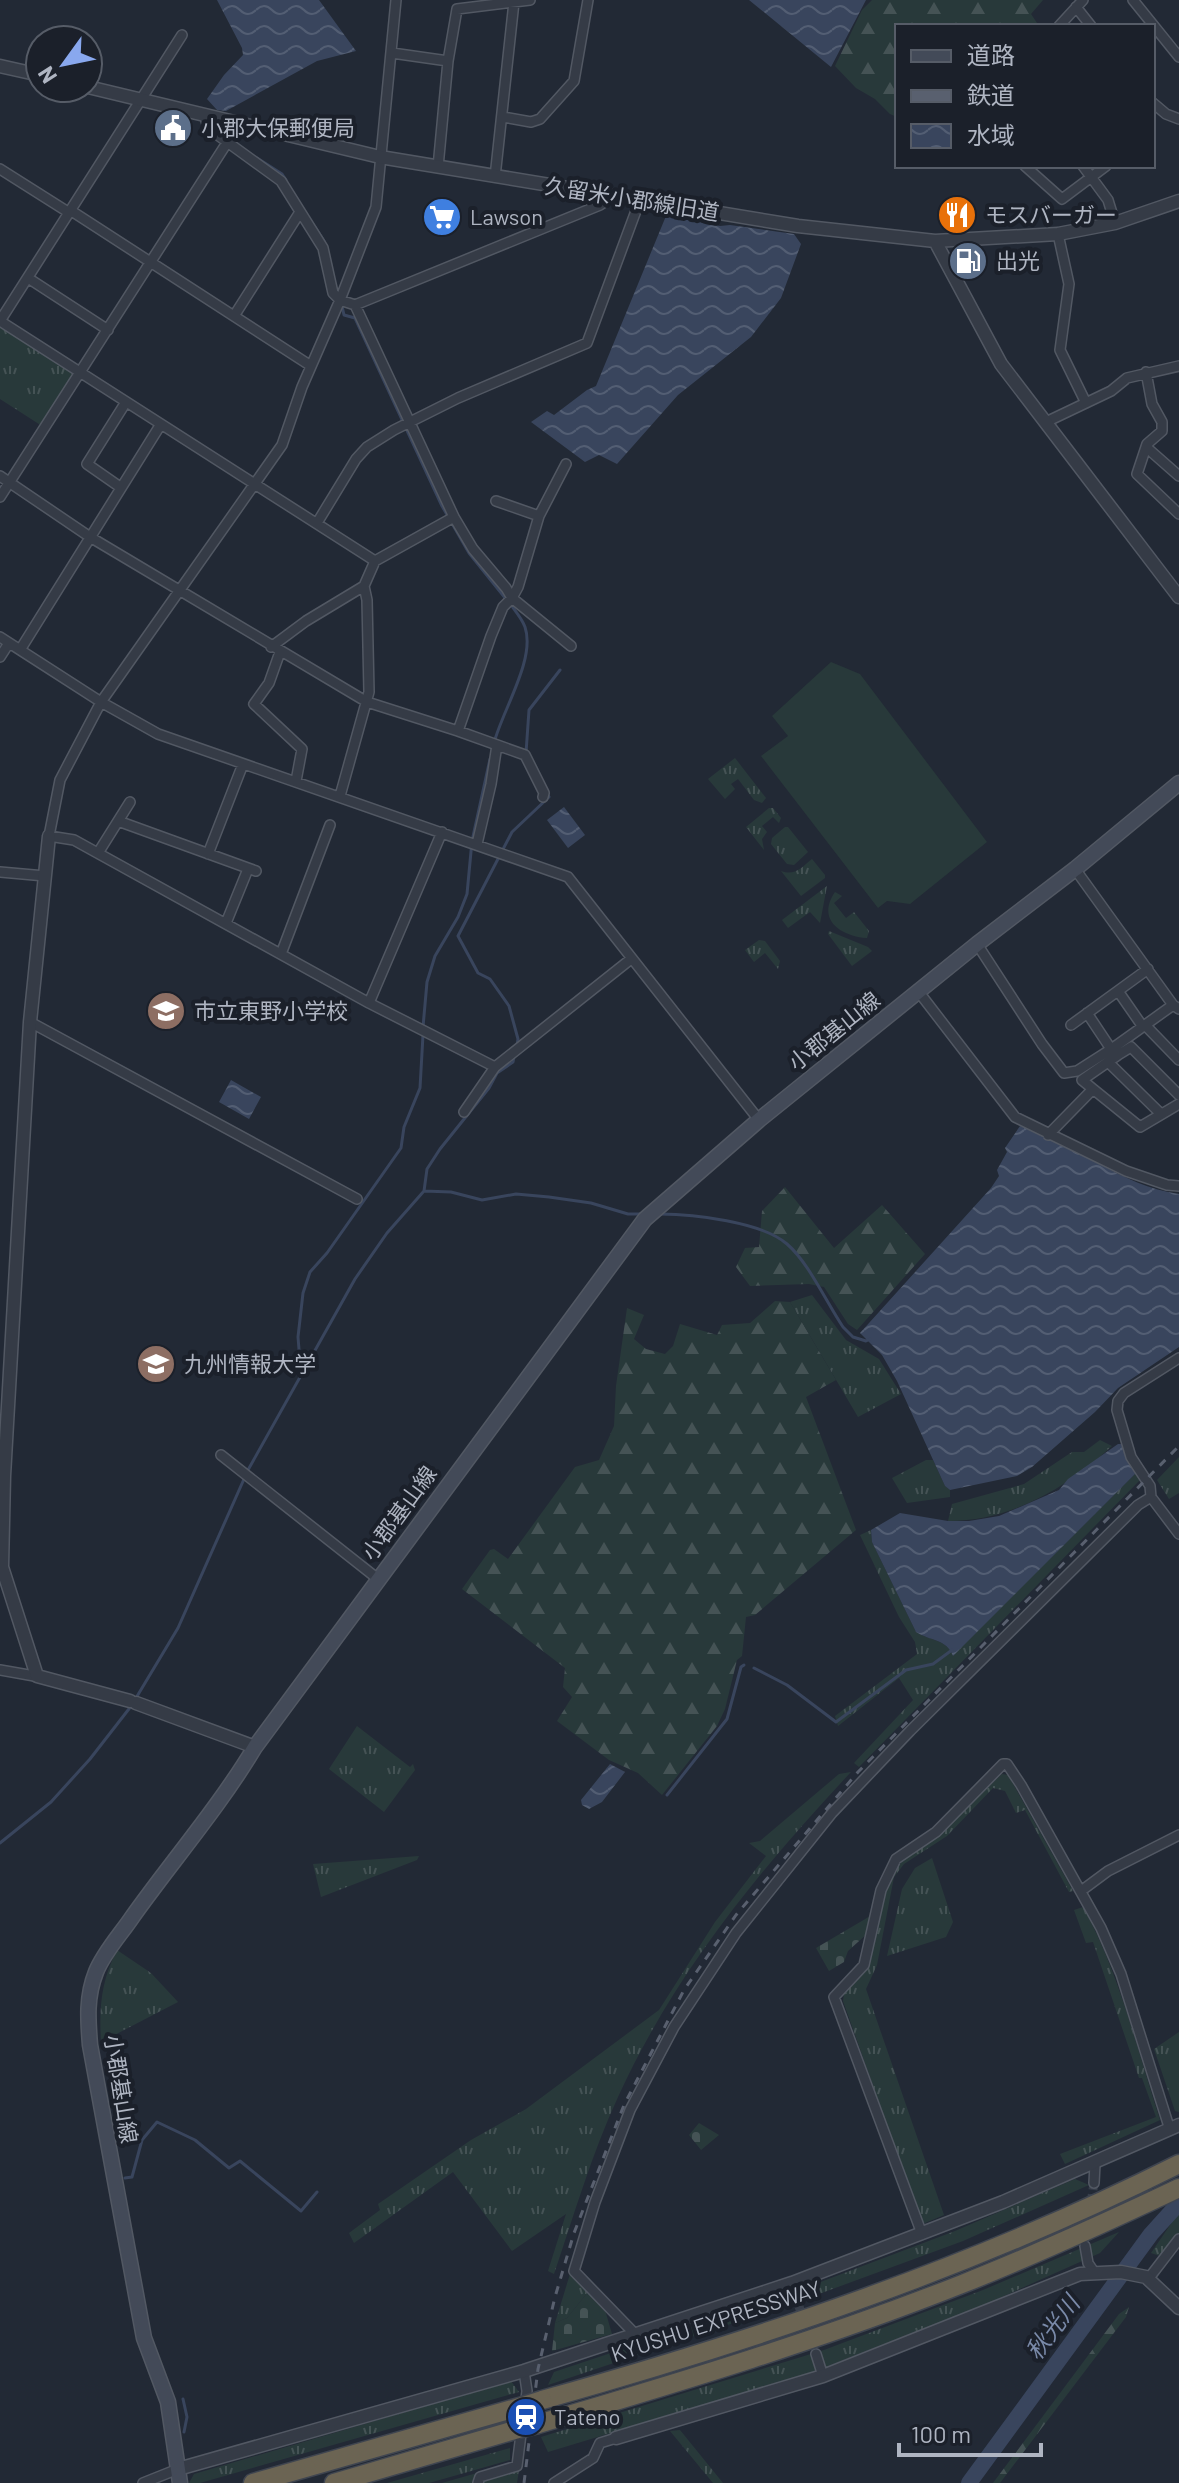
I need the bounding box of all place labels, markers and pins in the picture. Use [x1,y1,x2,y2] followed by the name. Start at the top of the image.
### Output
[152,107,194,149] public building icon: 小郡大保郵便局
[201,114,355,140] place label: 小郡大保郵便局
[936,194,978,236] restaurant icon: モスバーガー
[421,196,463,238] supermarket icon: Lawson
[985,201,1117,227] place label: モスバーガー
[470,203,543,229] place label: Lawson
[947,240,989,282] fuel station icon: 出光
[996,247,1040,273] place label: 出光
[145,990,187,1032] school or university icon: 市立東野小学校
[194,997,348,1023] place label: 市立東野小学校
[135,1343,177,1385] school or university icon: 九州情報大学
[184,1350,316,1376] place label: 九州情報大学
[505,2396,547,2438] station icon: Tateno
[554,2403,620,2429] place label: Tateno

